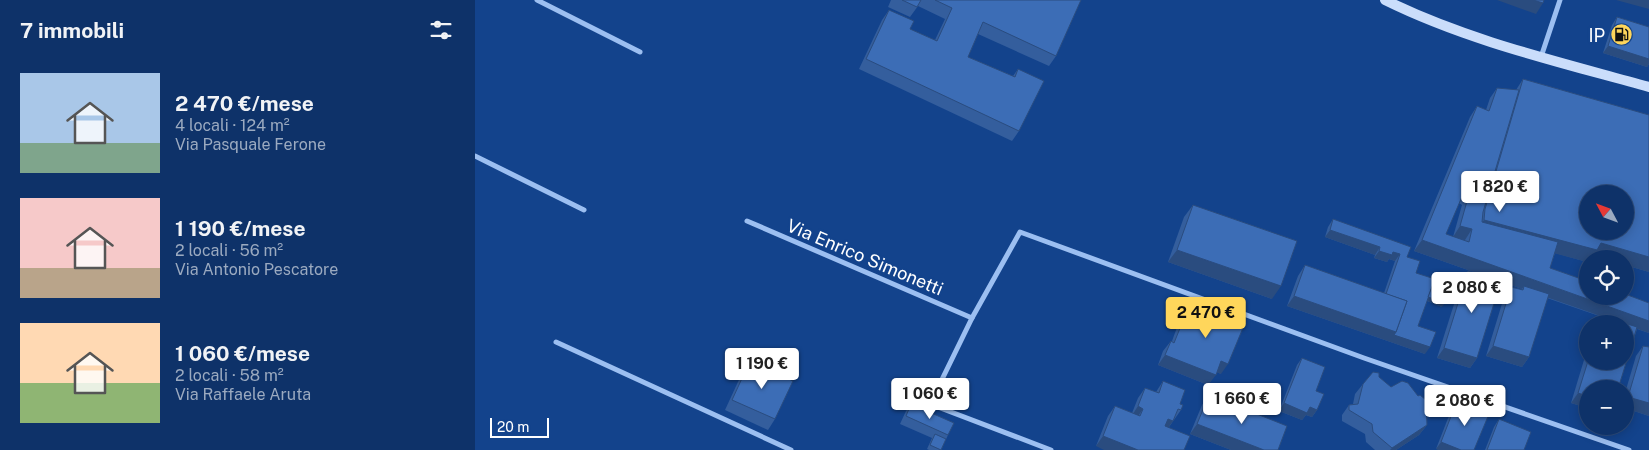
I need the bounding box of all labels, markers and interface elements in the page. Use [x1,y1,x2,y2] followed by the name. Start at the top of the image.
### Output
[427,16,455,44] icon: filters
[20,18,124,43] text: 7 immobili
[1609,23,1633,47] fuel station icon: IP
[1588,25,1605,46] place label: IP
[175,91,314,116] text: 2 470 €/mese
[60,93,120,153] icon: home
[175,116,290,135] text: 4 locali · 124 m²
[175,135,326,154] text: Via Pasquale Ferone
[1454,170,1546,213] pin: 1 820 €
[1472,177,1528,196] text: 1 820 €
[1579,185,1634,240] north arrow
[1579,185,1634,435] map controls
[784,215,946,299] street label: Via Enrico Simonetti
[175,216,306,241] text: 1 190 €/mese
[60,218,120,278] icon: home
[175,241,283,260] text: 2 locali · 56 m²
[1579,250,1634,305] button: locate
[175,260,338,279] text: Via Antonio Pescatore
[1426,272,1518,314] pin: 2 080 €
[1442,278,1502,297] text: 2 080 €
[1160,296,1252,339] pin: 2 470 €
[1177,303,1235,322] text: 2 470 €
[1579,315,1634,370] button: +
[175,341,310,366] text: 1 060 €/mese
[60,343,120,403] icon: home
[716,348,808,390] pin: 1 190 €
[736,354,788,373] text: 1 190 €
[175,366,284,385] text: 2 locali · 58 m²
[884,378,976,420] pin: 1 060 €
[1579,380,1634,435] button: −
[1196,382,1288,425] pin: 1 660 €
[902,384,958,403] text: 1 060 €
[1419,384,1511,427] pin: 2 080 €
[175,385,311,404] text: Via Raffaele Aruta
[1214,389,1270,408] text: 1 660 €
[1435,391,1495,410] text: 2 080 €
[490,415,549,438] scale bar
[497,419,529,435] text: 20 m

